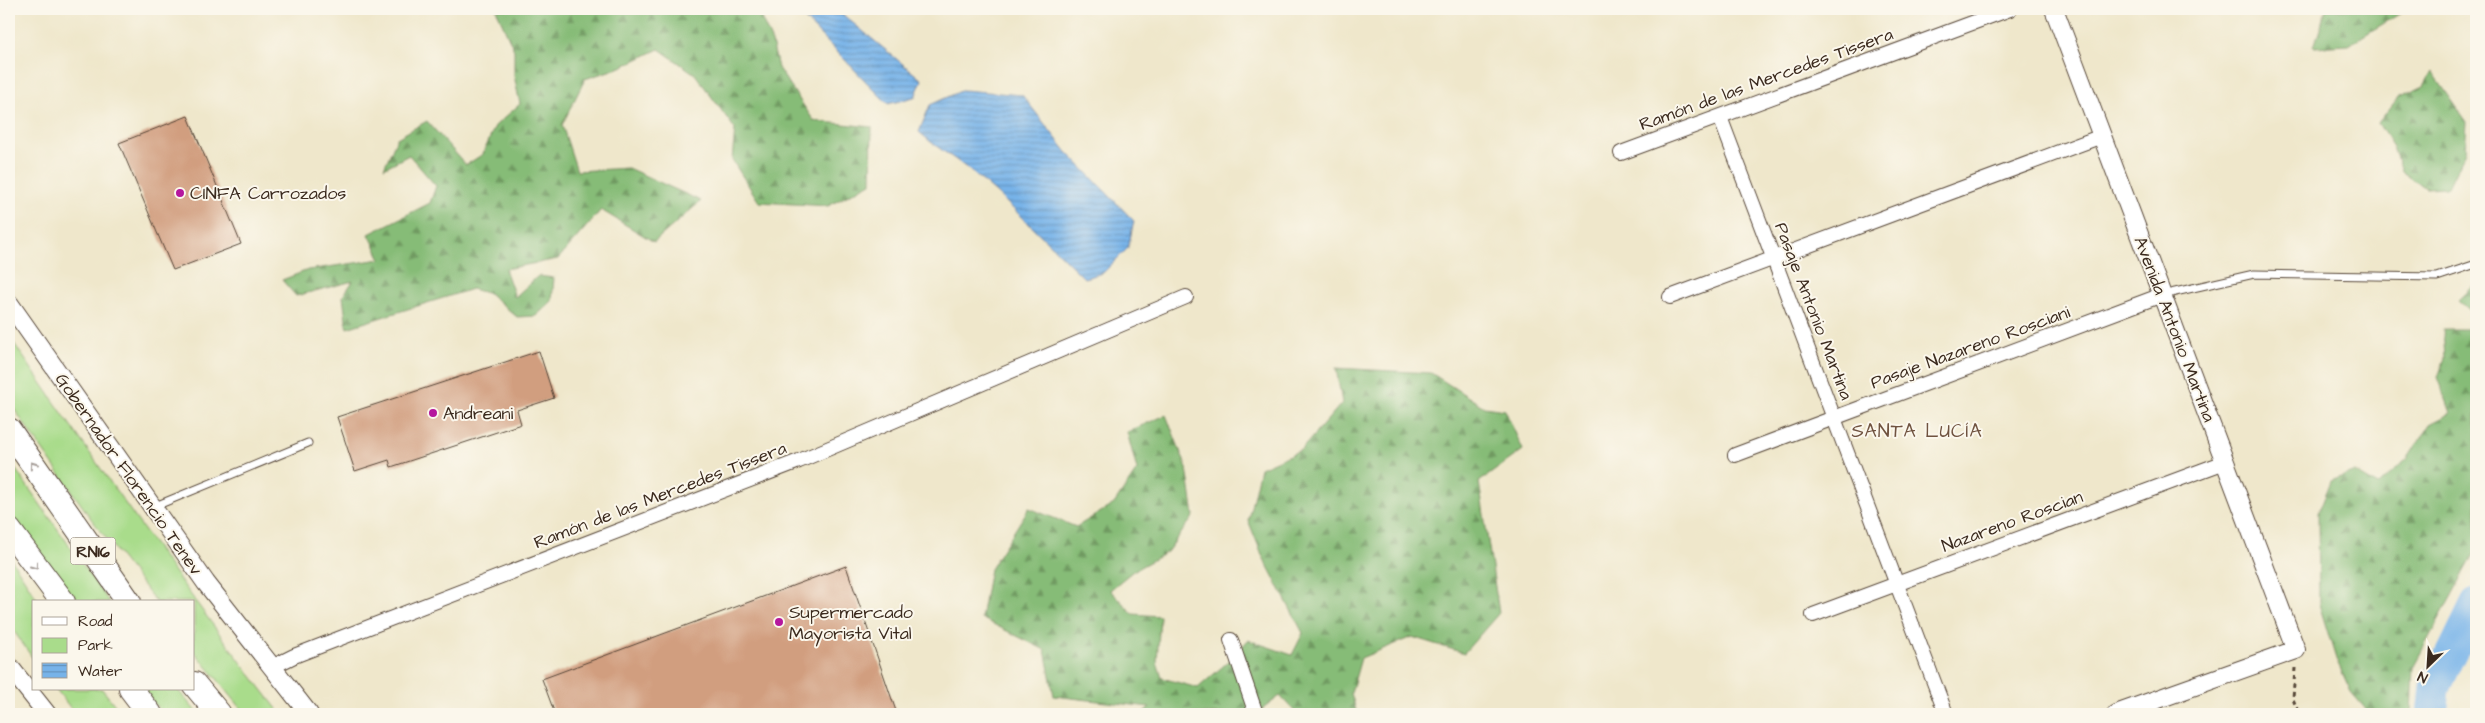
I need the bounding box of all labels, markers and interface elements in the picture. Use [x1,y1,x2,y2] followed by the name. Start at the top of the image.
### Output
[1636,22,1897,137] street label: Ramón de las Mercedes Tissera
[190,181,346,206] place label: CINFA Carrozados
[174,187,186,199] marker: CINFA Carrozados
[1768,219,1859,403] street label: Pasaje Antonio Martina
[2128,233,2222,426] street label: Avenida Antonio Martina
[1867,300,2074,395] street label: Pasaje Nazareno Rosciani
[49,368,208,581] street label: Gobernador Florencio Tenev
[443,401,514,426] place label: Andreani
[427,407,439,419] marker: Andreani
[1851,418,1983,445] district label: SANTA LUCÍA
[530,436,790,555] street label: Ramón de las Mercedes Tissera
[30,461,39,471] one-way arrow
[1938,484,2086,559] street label: Nazareno Roscian
[70,538,116,564] road number: RN16
[29,560,38,570] one-way arrow
[32,600,195,690] legend
[789,600,913,647] place label: Supermercado Mayorista Vital
[78,611,113,632] text: Road
[773,616,785,628] marker: Supermercado Mayorista Vital
[78,635,113,656] text: Park
[2402,640,2452,690] north arrow
[78,661,122,682] text: Water
[2415,666,2431,688] text: N

